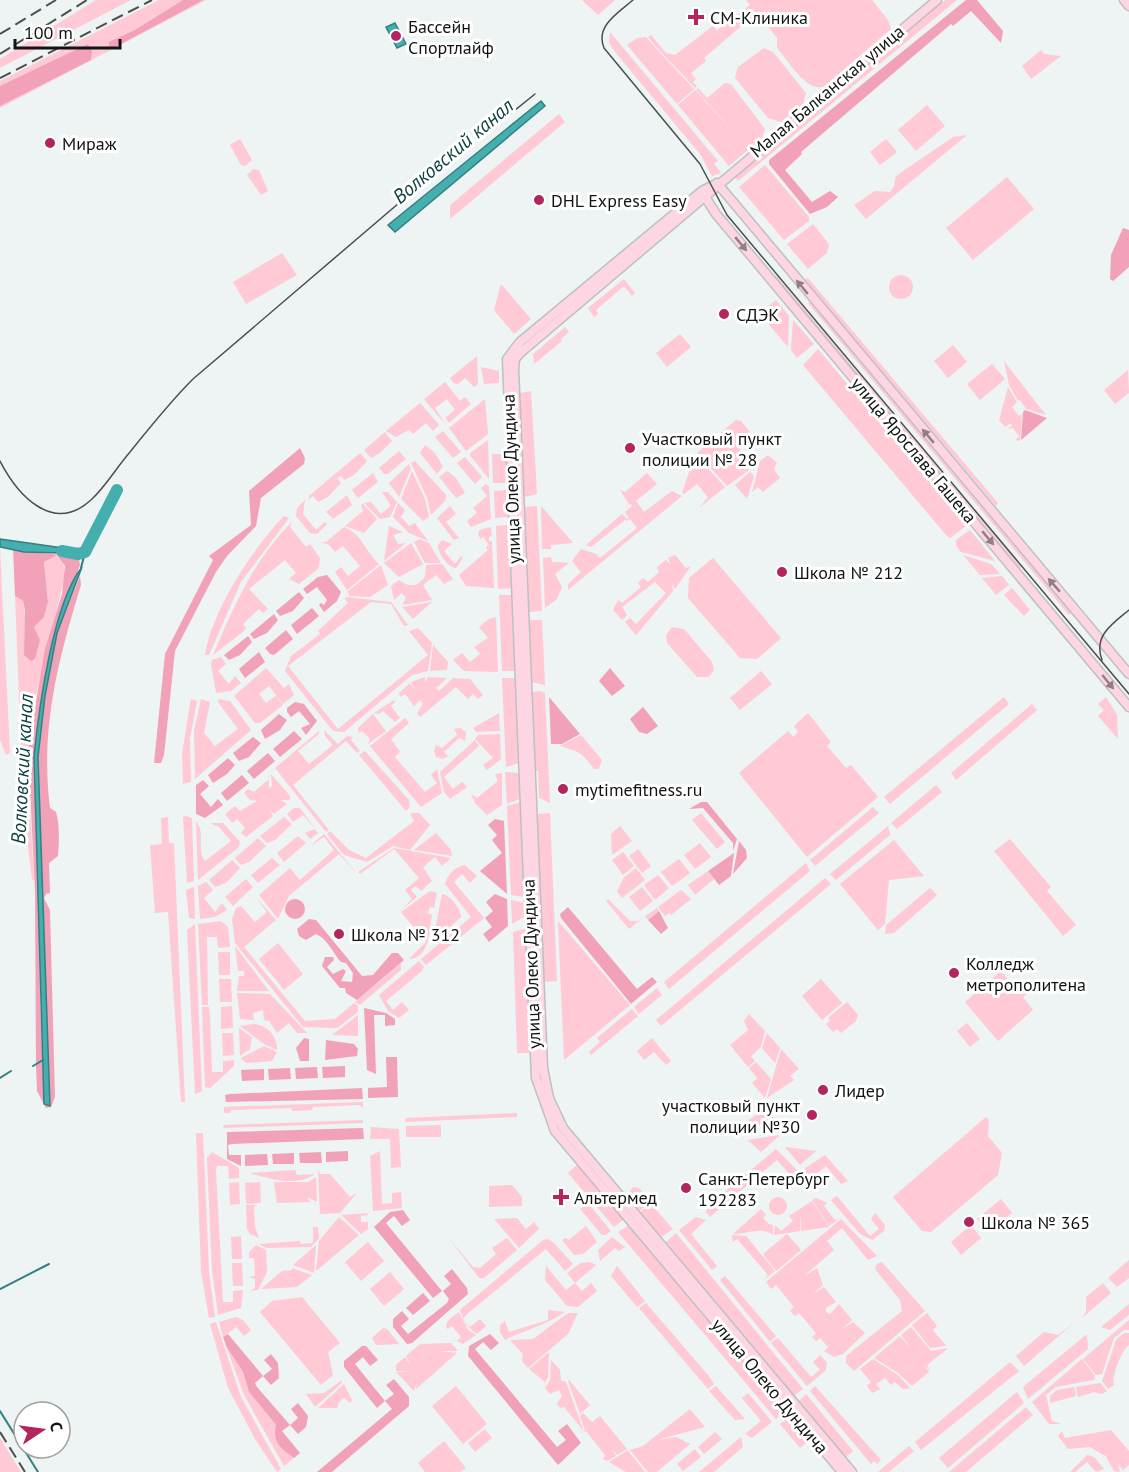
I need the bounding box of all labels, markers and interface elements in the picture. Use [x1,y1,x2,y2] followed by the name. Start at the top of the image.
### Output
[710,6,808,29] place label: СМ-Клиника
[687,8,705,26] marker: СМ-Клиника
[15,12,120,50] scale bar
[408,15,494,59] place label: Бассейн Спортлайф
[745,20,909,162] street label: Малая Балканская улица
[24,21,73,44] text: 100 m
[389,29,403,43] marker: Бассейн Спортлайф
[387,93,519,209] water label: Волковский канал
[62,132,117,155] place label: Мираж
[43,136,57,150] marker: Мираж
[551,189,687,212] place label: DHL Express Easy
[532,193,546,207] marker: DHL Express Easy
[734,236,747,251] one-way arrow
[796,279,809,295] one-way arrow
[736,303,779,326] place label: СДЭК
[717,307,731,321] marker: СДЭК
[846,372,982,528] street label: улица Ярослава Гашека
[497,394,525,564] street label: улица Олеко Дундича
[642,427,782,471] place label: Участковый пункт полиции № 28
[922,429,935,444] one-way arrow
[623,441,637,455] marker: Участковый пункт полиции № 28
[981,530,994,545] one-way arrow
[794,561,903,584] place label: Школа № 212
[775,565,789,579] marker: Школа № 212
[1048,578,1061,593] one-way arrow
[1101,674,1114,689] one-way arrow
[5,693,39,845] water label: Волковский канал
[575,778,702,801] place label: mytimefitness.ru
[556,782,570,796] marker: mytimefitness.ru
[517,879,545,1049] street label: улица Олеко Дундича
[351,923,460,946] place label: Школа № 312
[332,927,346,941] marker: Школа № 312
[966,952,1086,996] place label: Колледж метрополитена
[947,966,961,980] marker: Колледж метрополитена
[834,1079,885,1102] place label: Лидер
[816,1083,830,1097] marker: Лидер
[662,1094,801,1138] place label: участковый пункт полиции №30
[805,1108,819,1122] marker: участковый пункт полиции №30
[698,1167,830,1211] place label: Санкт-Петербург 192283
[679,1181,693,1195] marker: Санкт-Петербург 192283
[574,1186,657,1209] place label: Альтермед
[552,1188,570,1206] marker: Альтермед
[981,1211,1090,1234] place label: Школа № 365
[962,1215,976,1229] marker: Школа № 365
[707,1314,833,1458] street label: улица Олеко Дундича
[12,1400,72,1460] north arrow
[46,1420,67,1433] text: С

